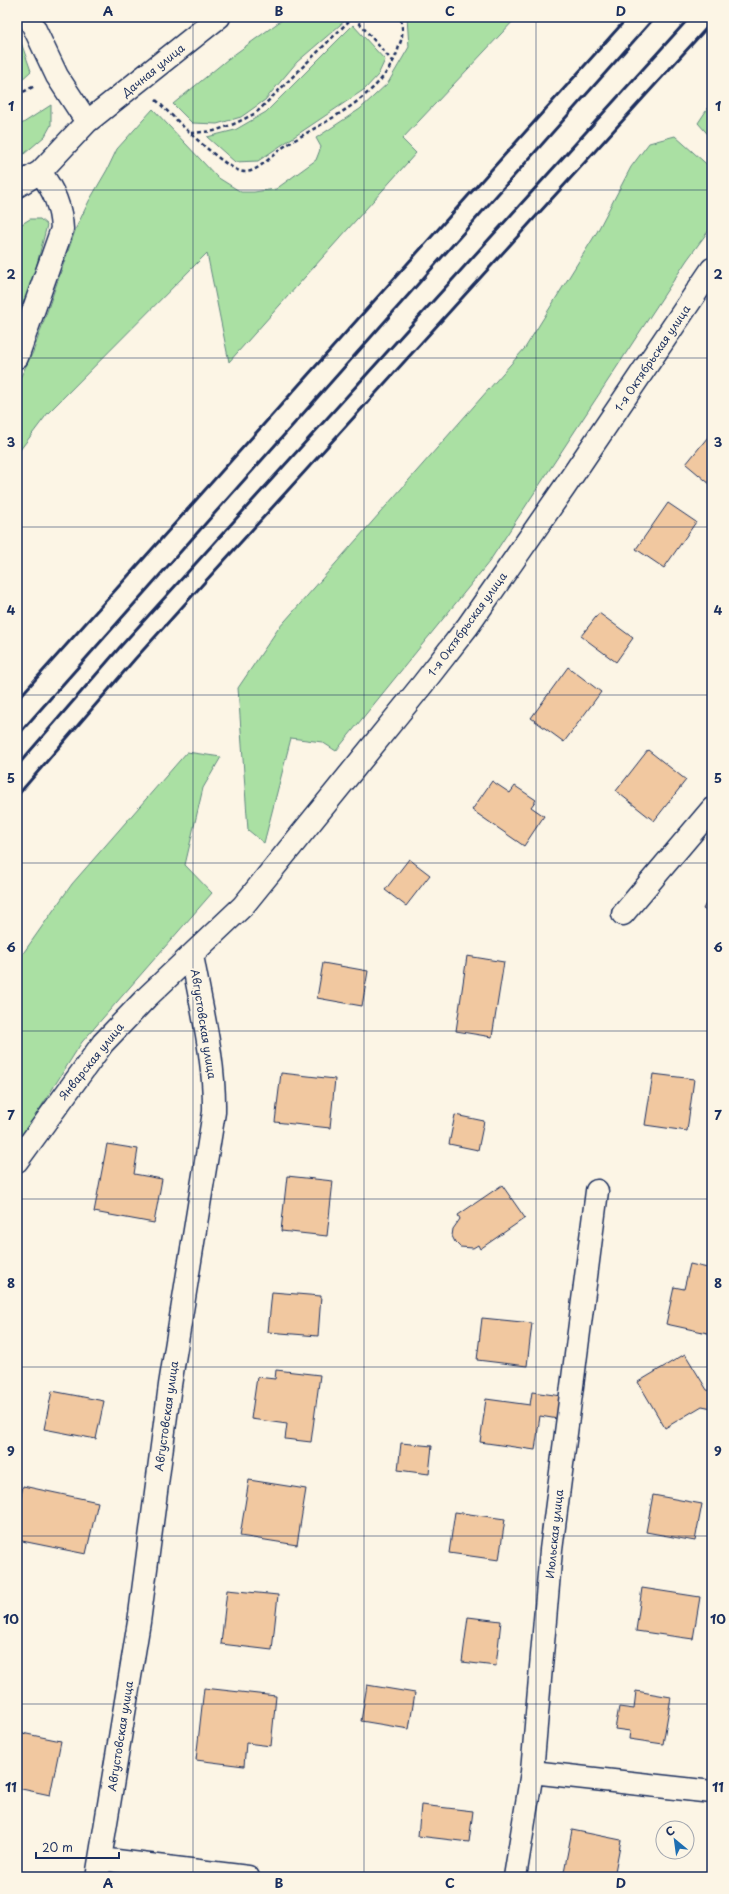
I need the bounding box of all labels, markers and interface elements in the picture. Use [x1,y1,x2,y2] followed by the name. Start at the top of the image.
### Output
[103,1,113,20] text: A
[275,1,284,20] text: B
[445,1,455,20] text: C
[616,1,626,20] text: D
[117,39,188,101] street label: Дачная улица
[8,96,14,115] text: 1
[715,96,721,115] text: 1
[6,264,16,283] text: 2
[713,264,723,283] text: 2
[610,301,694,415] street label: 1-я Октябрьская улица
[7,432,16,451] text: 3
[714,432,723,451] text: 3
[423,568,511,680] street label: 1-я Октябрьская улица
[7,600,16,619] text: 4
[714,600,723,619] text: 4
[7,768,15,787] text: 5
[714,768,722,787] text: 5
[6,937,16,956] text: 6
[713,937,723,956] text: 6
[187,968,221,1080] street label: Августовская улица
[54,1019,128,1103] street label: Январская улица
[7,1105,15,1124] text: 7
[714,1105,722,1124] text: 7
[7,1273,15,1292] text: 8
[714,1273,722,1292] text: 8
[150,1360,182,1472] street label: Августовская улица
[7,1441,15,1460] text: 9
[714,1441,722,1460] text: 9
[541,1488,567,1579] street label: Июльская улица
[3,1609,19,1628] text: 10
[710,1609,726,1628] text: 10
[103,1680,137,1792] street label: Августовская улица
[5,1777,17,1796] text: 11
[712,1777,724,1796] text: 11
[655,1820,695,1860] north arrow
[662,1821,678,1840] text: С
[36,1834,119,1860] scale bar
[42,1838,73,1856] text: 20 m
[103,1873,113,1892] text: A
[275,1873,284,1892] text: B
[445,1873,455,1892] text: C
[616,1873,626,1892] text: D

